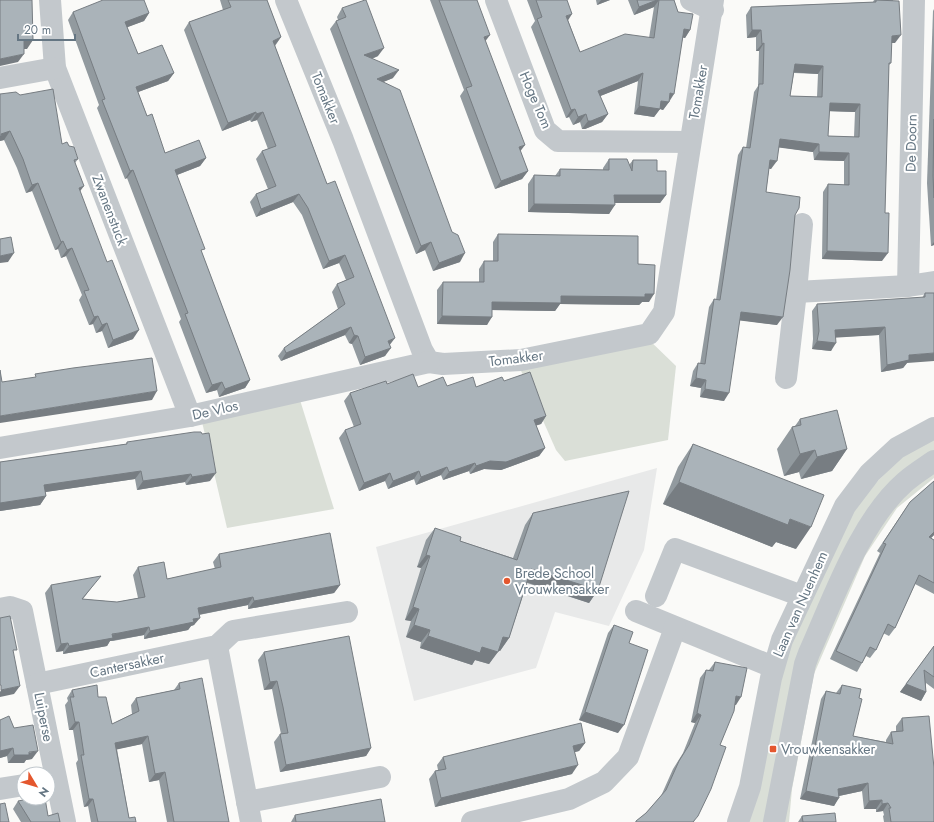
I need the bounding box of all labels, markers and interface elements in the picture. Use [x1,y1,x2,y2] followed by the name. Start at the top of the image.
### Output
[18,16,75,42] scale bar
[24,21,51,39] text: 20 m
[683,63,713,121] street label: Tomakker
[515,68,557,132] street label: Hoge Tom
[307,69,346,127] street label: Tomakker
[900,114,922,172] street label: De Doorn
[87,172,133,249] street label: Zwanenstuck
[488,345,544,371] street label: Tomakker
[190,395,240,425] street label: De Vlos
[768,548,832,660] street label: Laan van Nuenhem
[515,563,610,599] place label: Brede School Vrouwkensakker
[502,576,512,586] marker: Brede School Vrouwkensakker
[88,647,166,683] street label: Cantersakker
[29,691,59,743] street label: Luiperse
[781,739,876,759] place label: Vrouwkensakker
[768,744,778,754] marker: Vrouwkensakker
[16,766,56,806] north arrow
[35,784,53,801] text: N

